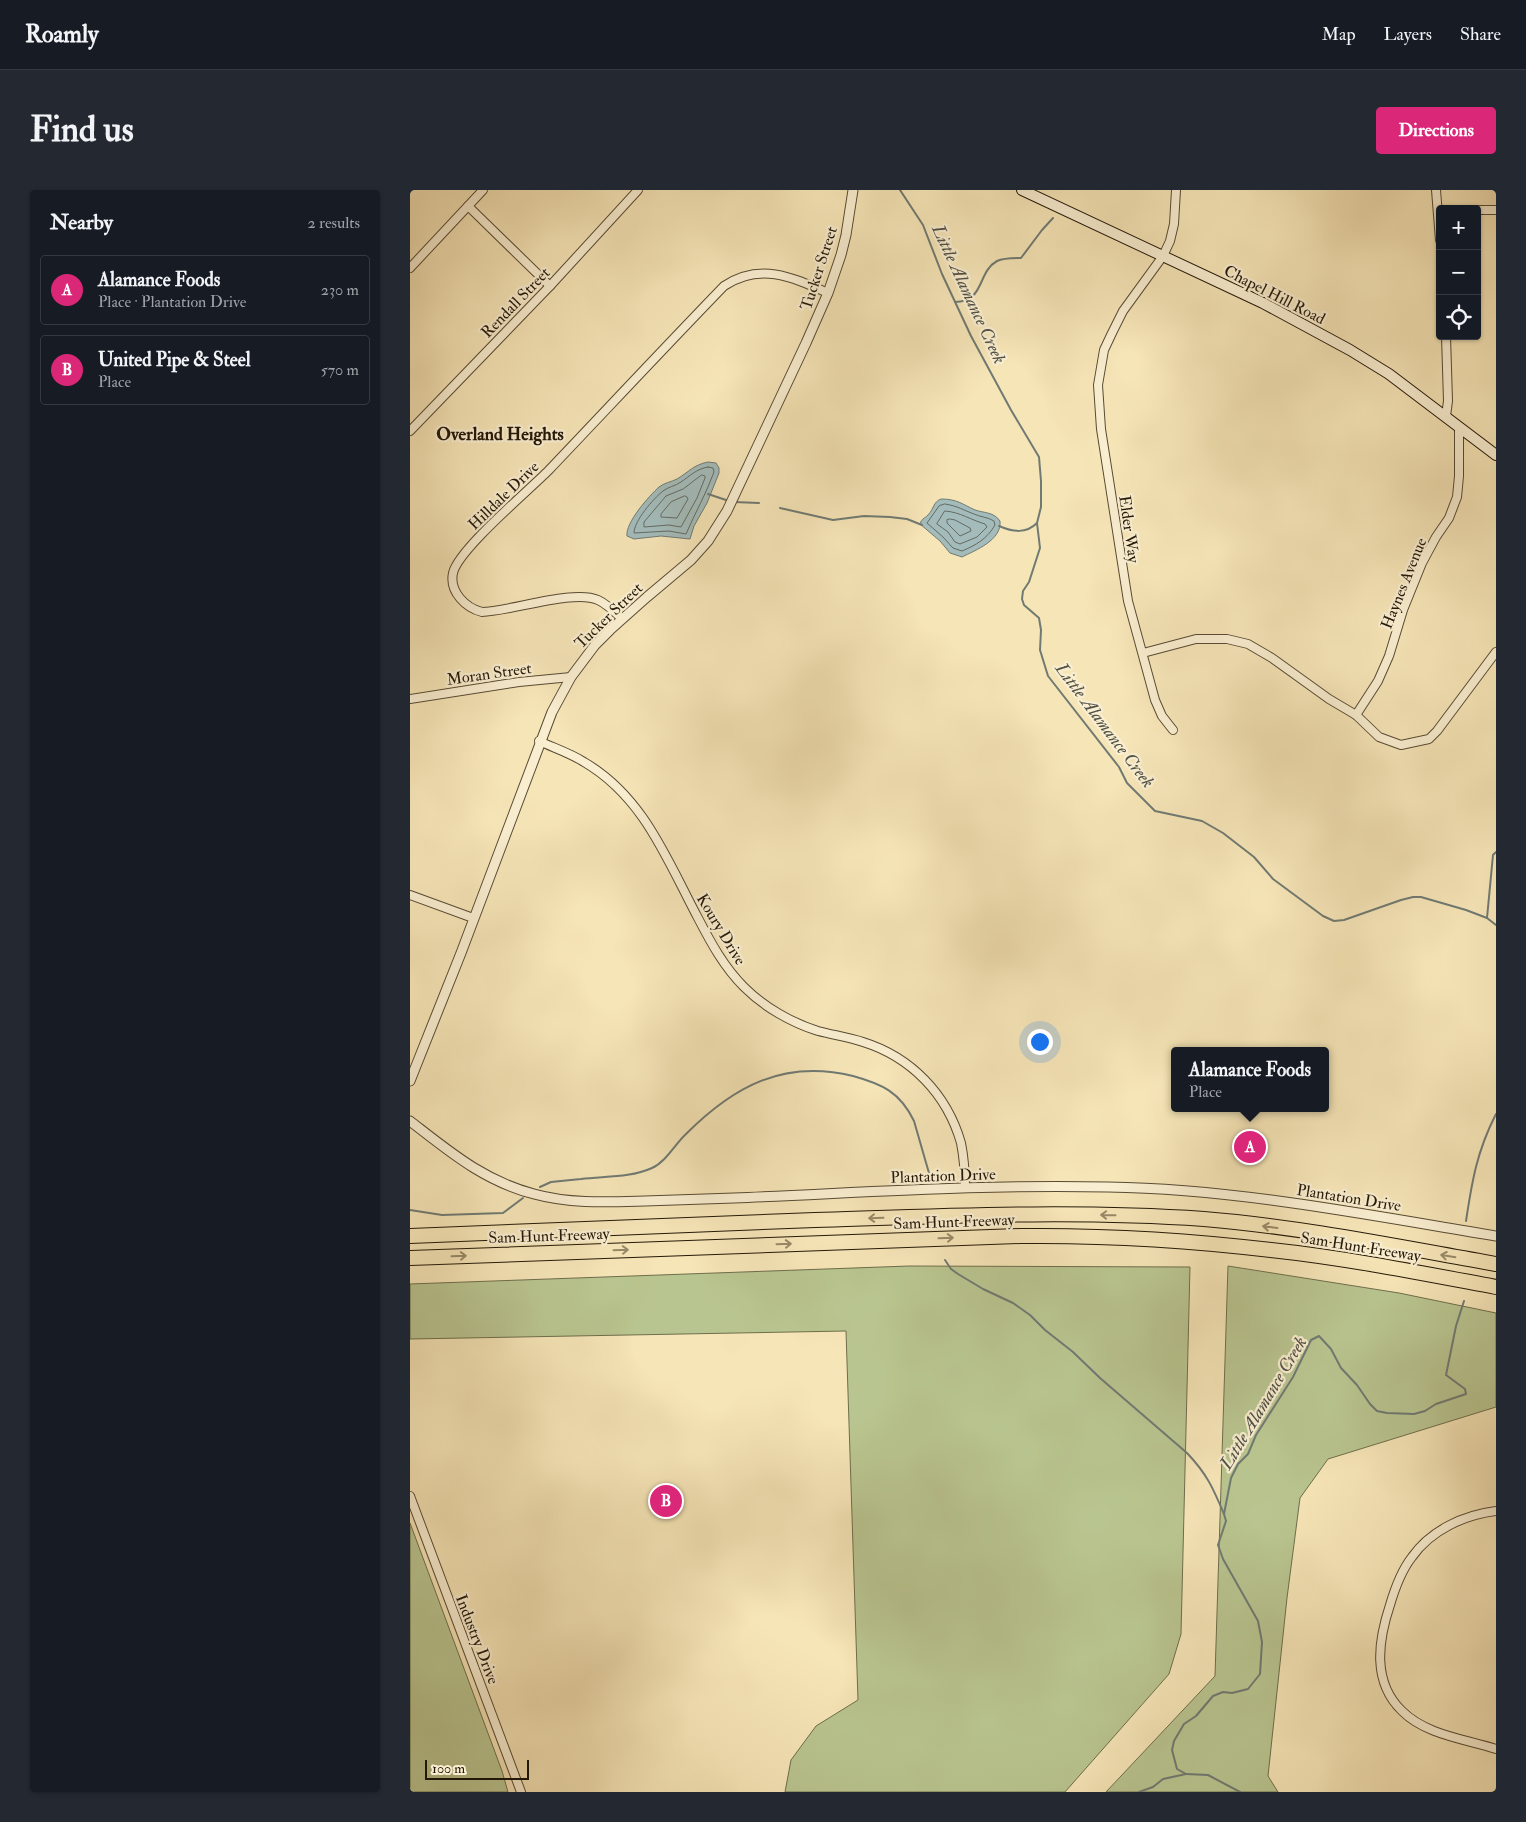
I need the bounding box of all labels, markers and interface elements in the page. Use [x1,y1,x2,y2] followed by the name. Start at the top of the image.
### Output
[25,19,99,50] text: Roamly
[1322,23,1356,46] text: Map
[1384,23,1432,46] text: Layers
[1460,23,1501,46] text: Share
[1376,107,1496,154] button: Directions
[30,108,134,152] text: Find us
[1436,205,1481,340] map controls
[1436,205,1481,250] button: +
[50,209,113,236] text: Nearby
[307,213,360,233] text: 2 results
[926,220,1011,368] water label: Little Alamance Creek
[796,224,842,313] street label: Tucker Street
[1436,250,1481,295] button: −
[1220,261,1329,330] street label: Chapel Hill Road
[477,263,554,342] street label: Rendall Street
[98,268,220,292] text: Alamance Foods
[62,280,72,300] text: A
[321,280,359,300] text: 230 m
[98,292,246,312] text: Place · Plantation Drive
[1436,295,1481,340] button: locate
[98,348,251,372] text: United Pipe & Steel
[62,360,72,380] text: B
[321,360,359,380] text: 570 m
[98,372,131,392] text: Place
[436,423,564,446] district label: Overland Heights
[464,457,543,534] street label: Hilldale Drive
[1114,494,1144,565] street label: Elder Way
[1377,535,1431,632] street label: Haynes Avenue
[570,578,647,653] street label: Tucker Street
[1049,657,1159,793] water label: Little Alamance Creek
[445,658,533,690] street label: Moran Street
[692,890,750,969] street label: Koury Drive
[1027,1029,1053,1055] your location
[1171,1047,1329,1112] popup
[1189,1058,1311,1082] text: Alamance Foods
[1189,1082,1222,1102] text: Place
[1234,1128,1266,1166] pin: A
[890,1164,996,1188] street label: Plantation Drive
[1295,1180,1403,1216] street label: Plantation Drive
[893,1210,1016,1234] street label: Sam Hunt Freeway
[1101,1210,1117,1220] one-way arrow
[868,1214,884,1223] one-way arrow
[1263,1222,1279,1232] one-way arrow
[488,1224,611,1248] street label: Sam Hunt Freeway
[1299,1228,1423,1267] street label: Sam Hunt Freeway
[938,1234,954,1243] one-way arrow
[775,1240,791,1249] one-way arrow
[613,1246,629,1255] one-way arrow
[1440,1250,1456,1260] one-way arrow
[450,1251,466,1261] one-way arrow
[1214,1333,1312,1475] water label: Little Alamance Creek
[650,1482,682,1520] pin: B
[451,1592,503,1687] street label: Industry Drive
[425,1757,529,1780] scale bar
[432,1760,465,1777] text: 100 m

